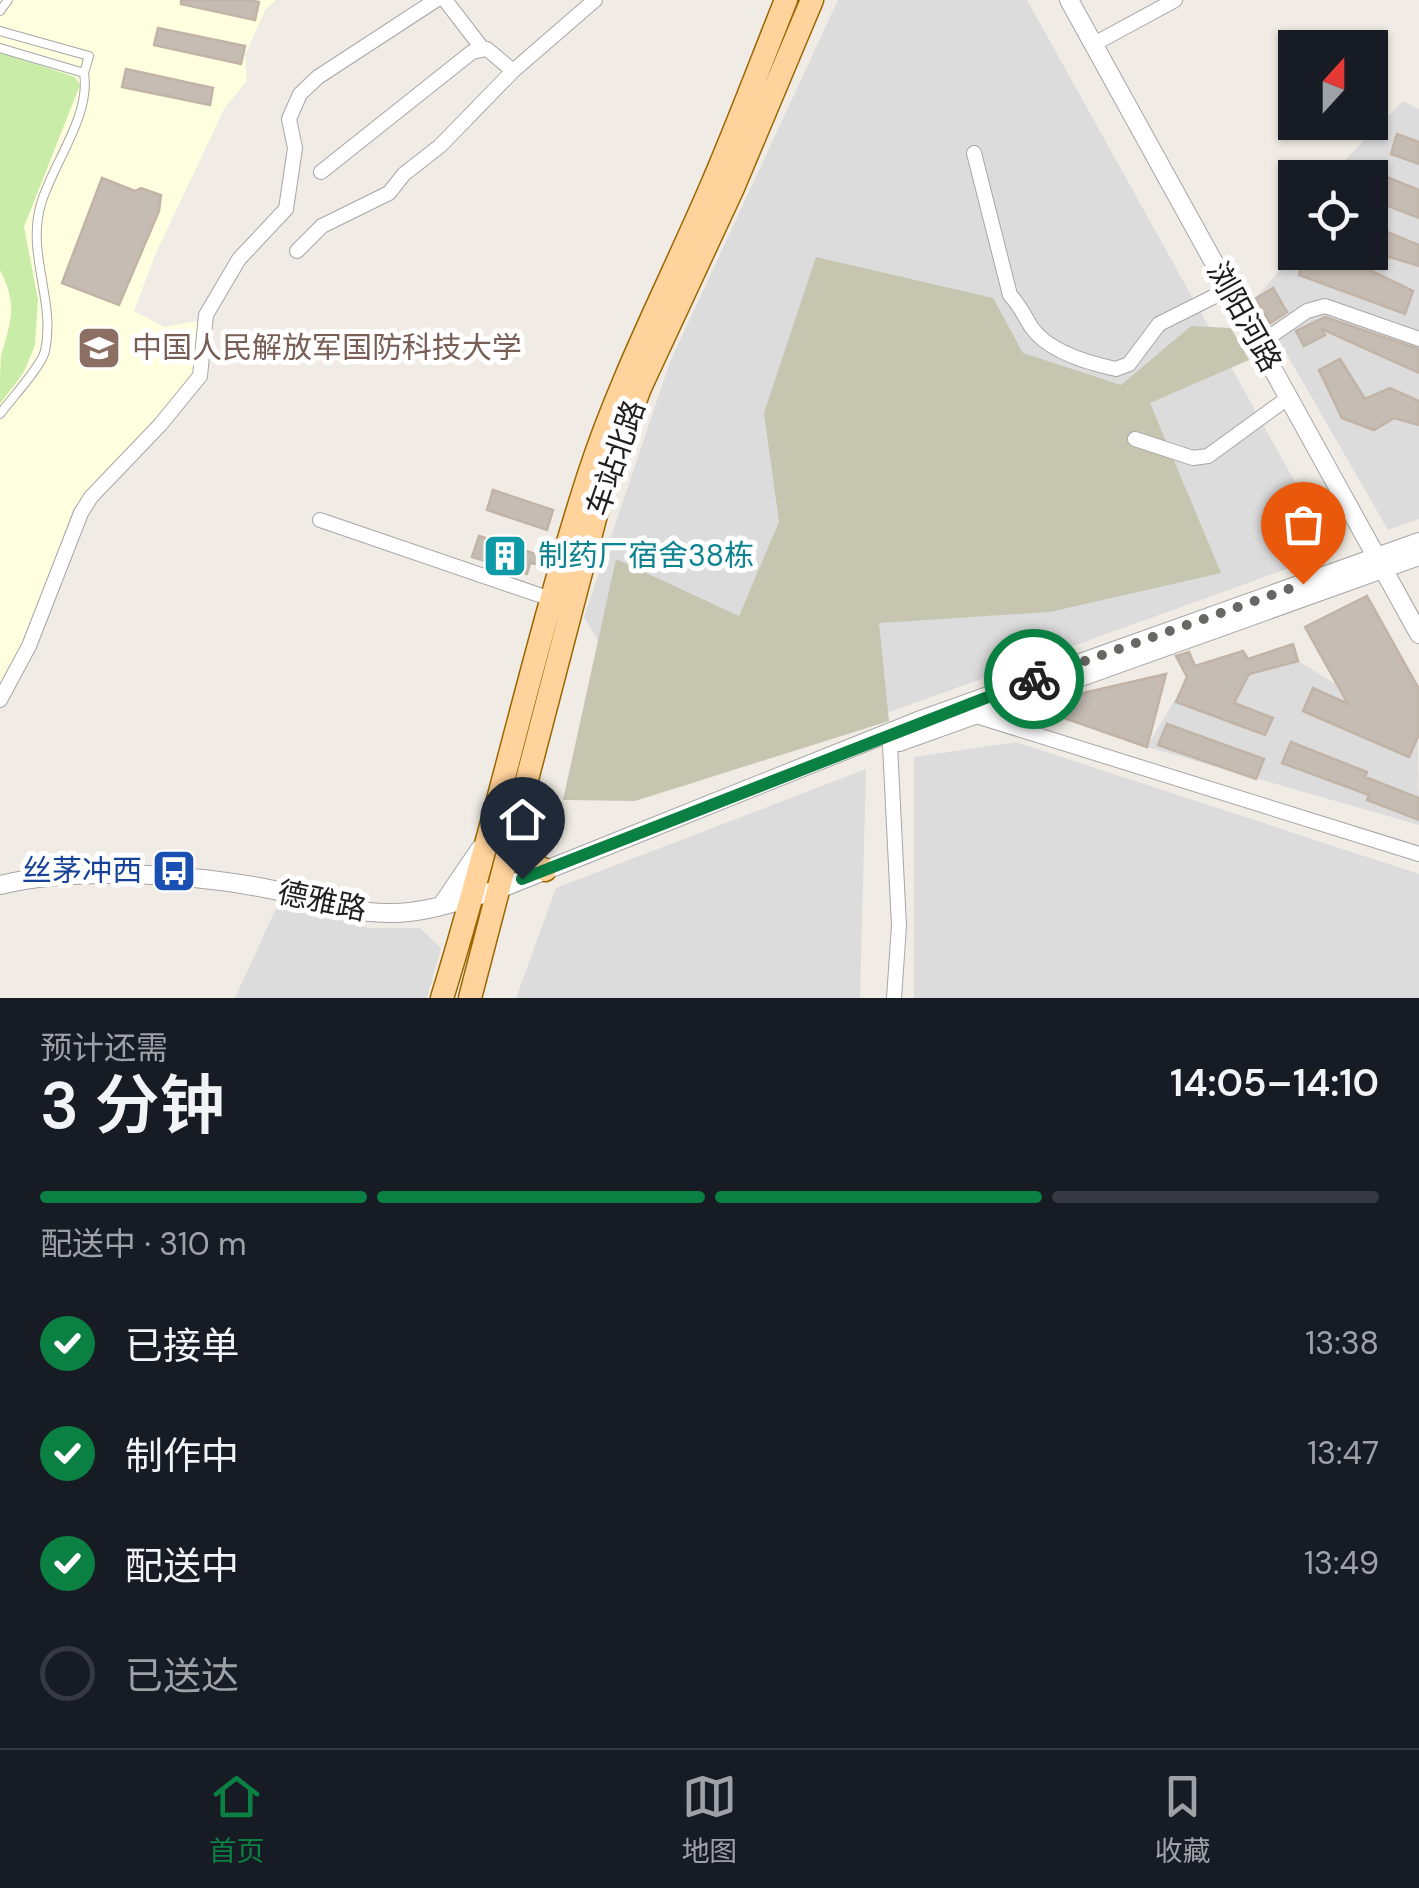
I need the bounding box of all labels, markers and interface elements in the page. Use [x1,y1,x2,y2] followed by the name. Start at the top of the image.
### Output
[1278,30,1388,140] north arrow
[1278,30,1388,270] map controls
[1278,160,1388,270] button: locate
[1198,255,1291,379] street label: 浏阳河路
[76,325,122,371] school or university icon: 中国人民解放军国防科技大学
[132,328,522,367] place label: 中国人民解放军国防科技大学
[578,395,653,521] street label: 车站北路
[1261,482,1346,585] pin
[1276,497,1331,552] icon: bag
[482,533,528,579] building icon: 制药厂宿舍38栋
[538,536,754,575] place label: 制药厂宿舍38栋
[984,629,1084,729] courier
[1007,652,1062,707] icon: bike
[480,777,565,880] pin
[495,792,550,847] icon: home
[151,848,197,894] bus stop icon: 丝茅冲西
[22,851,142,890] place label: 丝茅冲西
[274,872,370,929] street label: 德雅路
[40,1027,168,1069] text: 预计还需
[1170,1058,1379,1108] text: 14:05–14:10
[40,1064,225,1148] text: 3 分钟
[40,1223,247,1265] text: 配送中 · 310 m
[40,1316,95,1371] icon: check
[125,1321,239,1371] text: 已接单
[1305,1322,1379,1364] text: 13:38
[40,1426,95,1481] icon: check
[125,1431,239,1481] text: 制作中
[1307,1432,1379,1474] text: 13:47
[40,1536,95,1591] icon: check
[125,1541,239,1591] text: 配送中
[1304,1542,1379,1584] text: 13:49
[125,1651,239,1701] text: 已送达
[208,1769,265,1870] tab: 首页
[681,1769,738,1870] tab: 地图
[1154,1769,1211,1870] tab: 收藏

